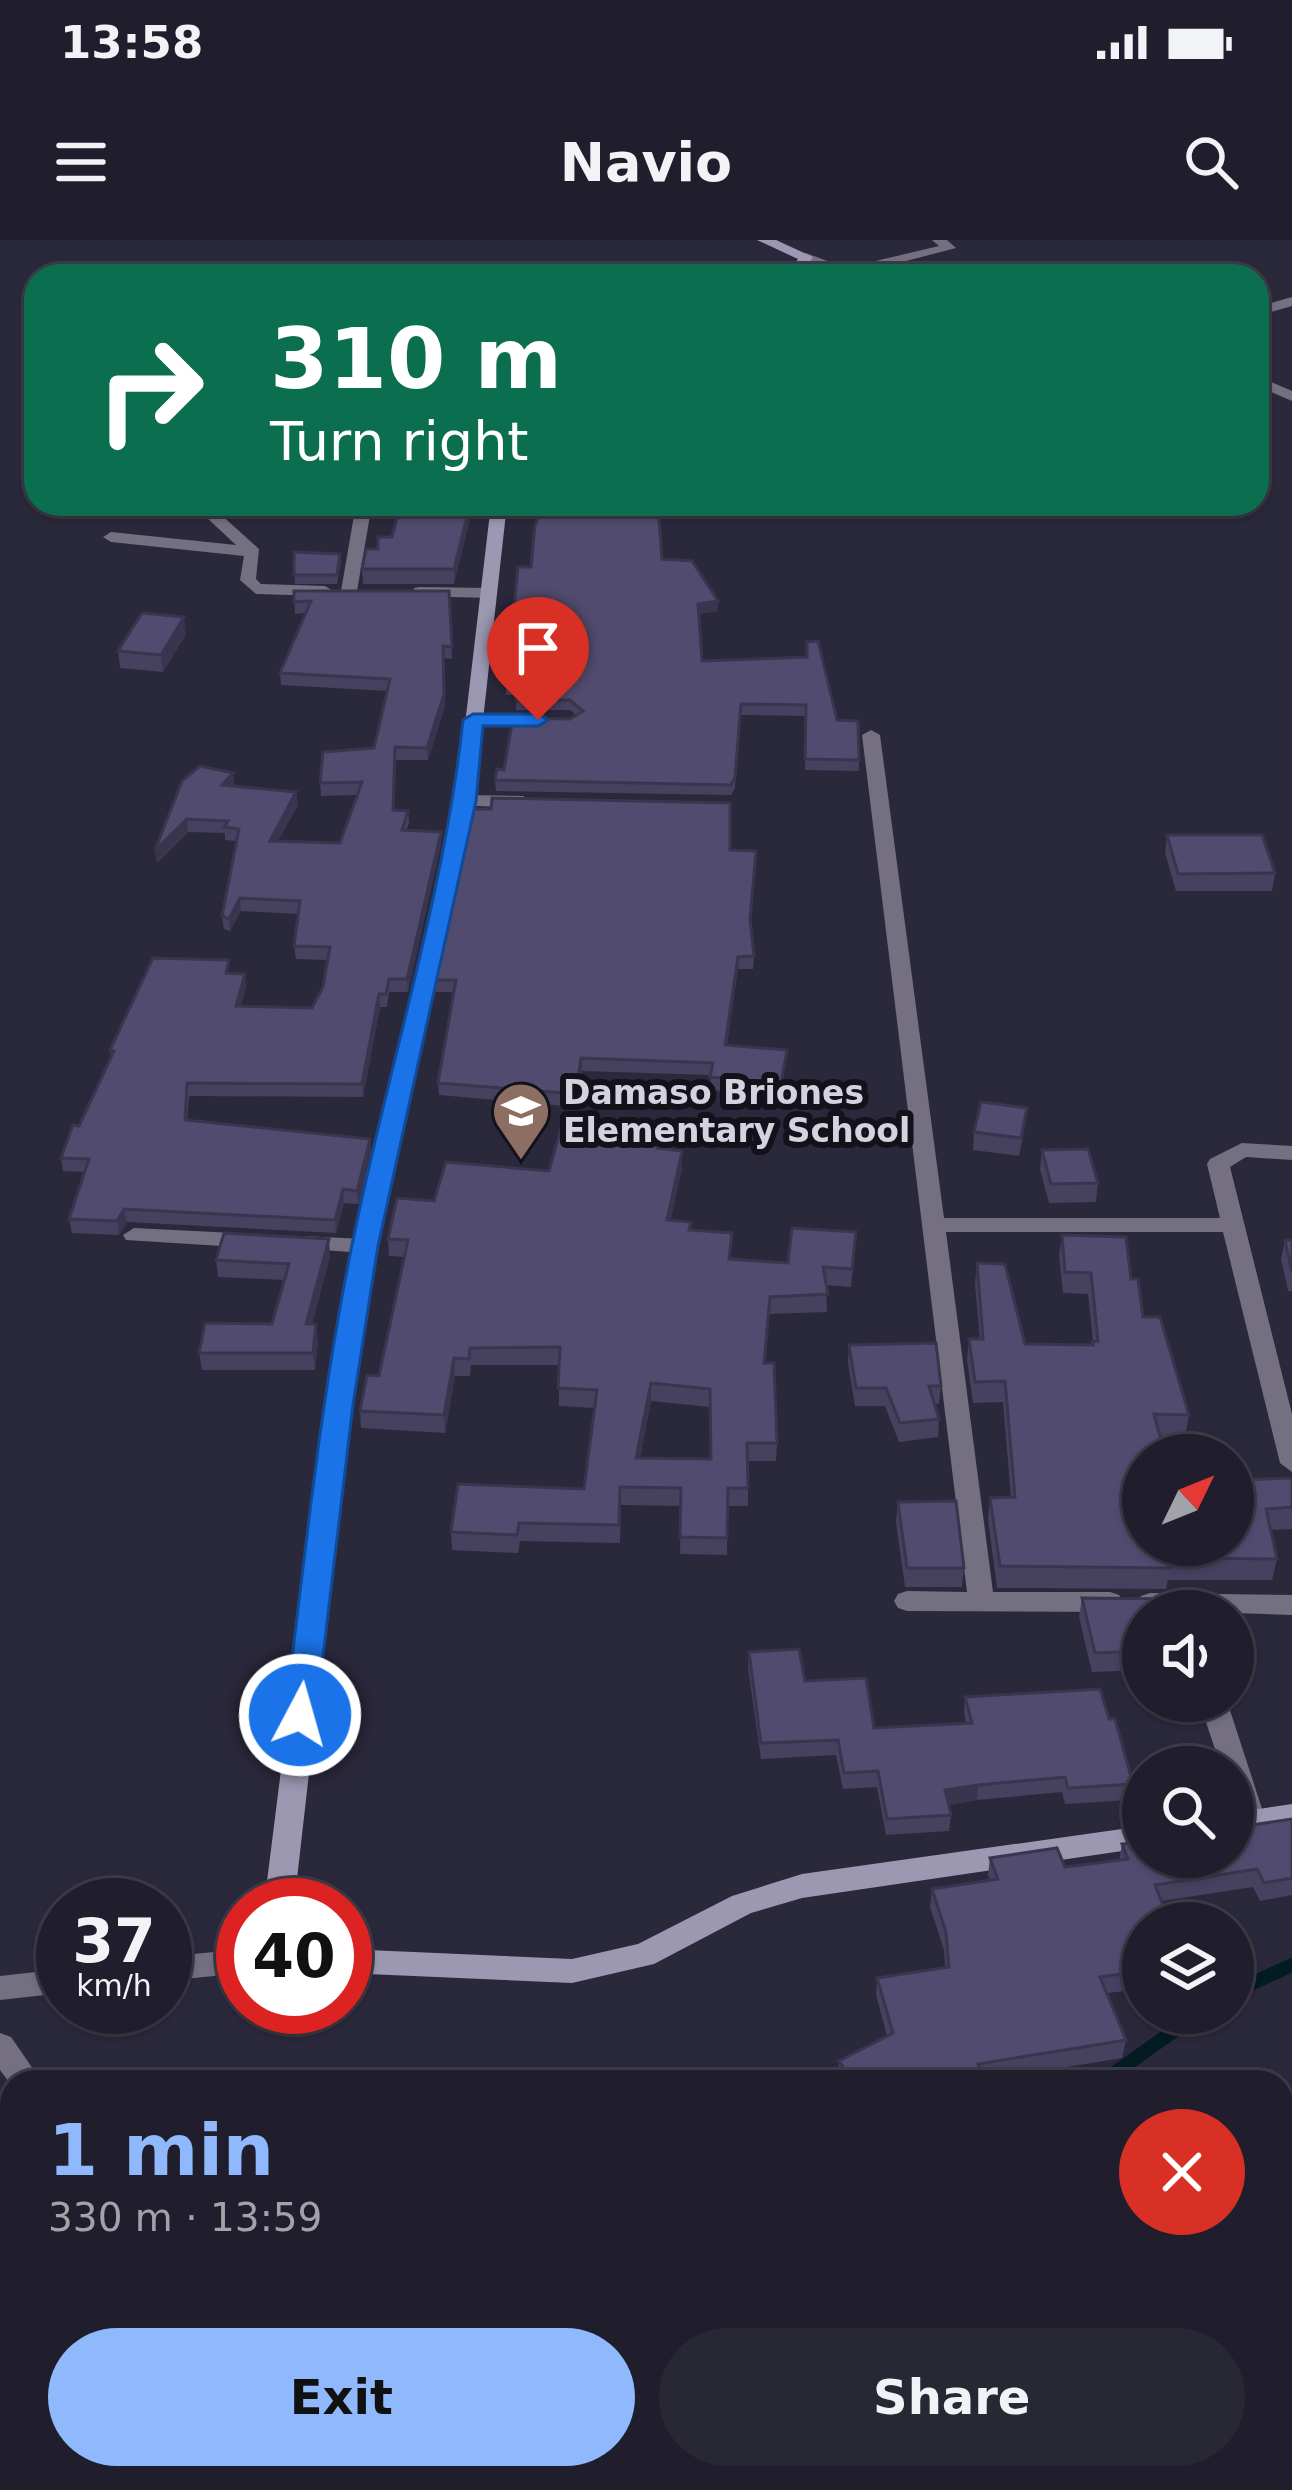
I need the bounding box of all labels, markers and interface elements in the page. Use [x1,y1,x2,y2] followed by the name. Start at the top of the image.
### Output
[60,16,203,69] text: 13:58
[48,129,114,195] icon: menu
[1178,129,1244,195] icon: search
[560,131,732,194] text: Navio
[270,310,562,408] text: 310 m
[72,312,228,468] icon: right
[270,410,529,473] text: Turn right
[487,597,589,720] pin
[505,615,571,681] icon: arrive
[563,1073,910,1150] place label: Damaso Briones Elementary School
[490,1080,552,1162] school or university icon: Damaso Briones Elementary School
[1122,1434,1254,1566] north arrow
[1122,1434,1254,2034] map controls
[1122,1590,1254,1722] button: sound
[237,1652,363,1778] position arrow
[1122,1746,1254,1878] button: search
[216,1878,372,2034] speed limit sign: 40
[1122,1902,1254,2034] button: layers
[72,1906,156,1976] text: 37
[76,1968,152,2003] text: km/h
[48,2108,274,2192] text: 1 min
[1119,2109,1245,2235] button: close
[48,2195,322,2240] text: 330 m · 13:59
[48,2328,635,2466] button: Exit
[659,2328,1245,2466] button: Share

